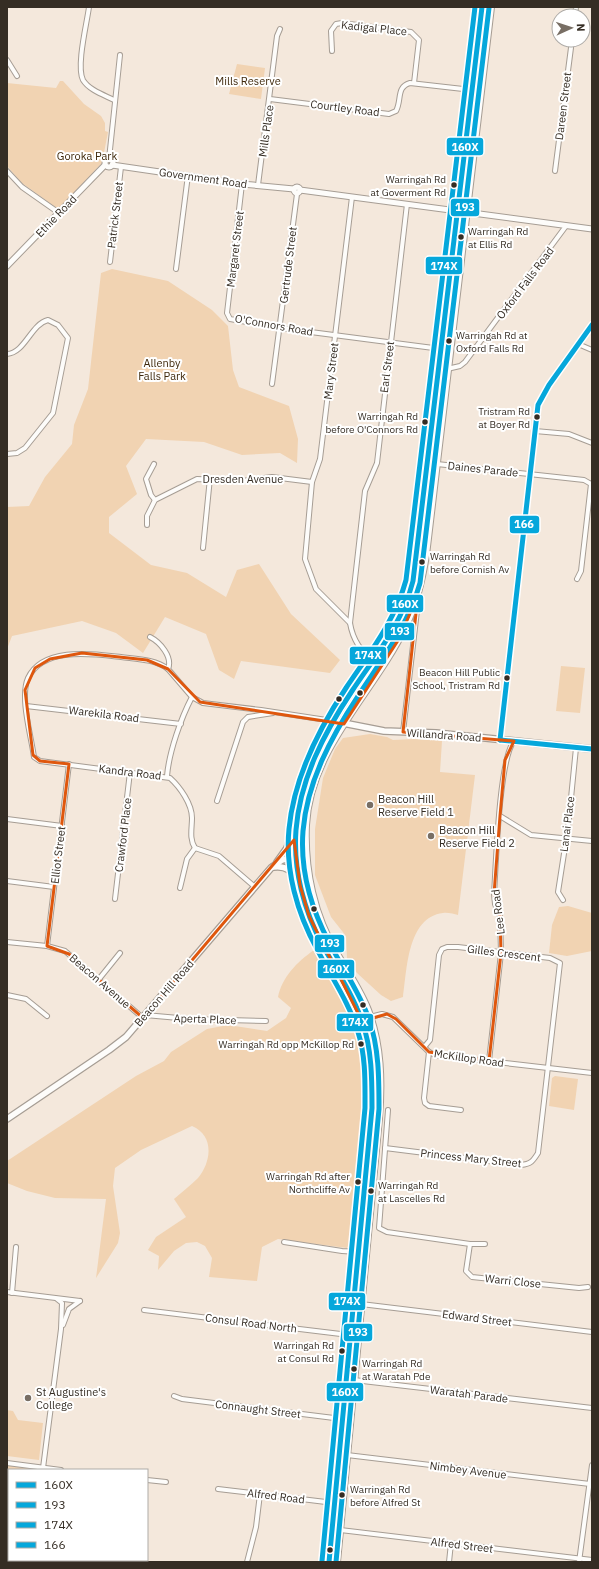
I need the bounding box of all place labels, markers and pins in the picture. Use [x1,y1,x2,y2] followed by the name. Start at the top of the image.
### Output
[371,173,446,199] place label: Warringah Rd at Goverment Rd
[449,180,459,190] marker: Warringah Rd at Goverment Rd
[468,225,528,251] place label: Warringah Rd at Ellis Rd
[456,232,466,242] marker: Warringah Rd at Ellis Rd
[456,329,528,355] place label: Warringah Rd at Oxford Falls Rd
[444,336,454,346] marker: Warringah Rd at Oxford Falls Rd
[478,405,530,431] place label: Tristram Rd at Boyer Rd
[325,410,418,436] place label: Warringah Rd before O'Connors Rd
[532,412,542,422] marker: Tristram Rd at Boyer Rd
[420,417,430,427] marker: Warringah Rd before O'Connors Rd
[430,550,509,576] place label: Warringah Rd before Cornish Av
[417,557,427,567] marker: Warringah Rd before Cornish Av
[413,666,500,692] place label: Beacon Hill Public School, Tristram Rd
[502,673,512,683] marker: Beacon Hill Public School, Tristram Rd
[355,688,365,698] unlabelled marker
[334,694,344,704] unlabelled marker
[378,792,454,819] place label: Beacon Hill Reserve Field 1
[365,800,375,810] marker: Beacon Hill Reserve Field 1
[439,823,515,850] place label: Beacon Hill Reserve Field 2
[426,831,436,841] marker: Beacon Hill Reserve Field 2
[309,904,319,914] unlabelled marker
[358,1000,368,1010] unlabelled marker
[219,1038,354,1051] place label: Warringah Rd opp McKillop Rd
[356,1039,366,1049] marker: Warringah Rd opp McKillop Rd
[266,1170,350,1196] place label: Warringah Rd after Northcliffe Av
[353,1177,363,1187] marker: Warringah Rd after Northcliffe Av
[378,1179,445,1205] place label: Warringah Rd at Lascelles Rd
[366,1186,376,1196] marker: Warringah Rd at Lascelles Rd
[274,1339,334,1365] place label: Warringah Rd at Consul Rd
[337,1346,347,1356] marker: Warringah Rd at Consul Rd
[362,1357,431,1383] place label: Warringah Rd at Waratah Pde
[349,1364,359,1374] marker: Warringah Rd at Waratah Pde
[36,1385,106,1412] place label: St Augustine's College
[23,1393,33,1403] marker: St Augustine's College
[350,1483,421,1509] place label: Warringah Rd before Alfred St
[337,1490,347,1500] marker: Warringah Rd before Alfred St
[325,1545,335,1555] unlabelled marker

